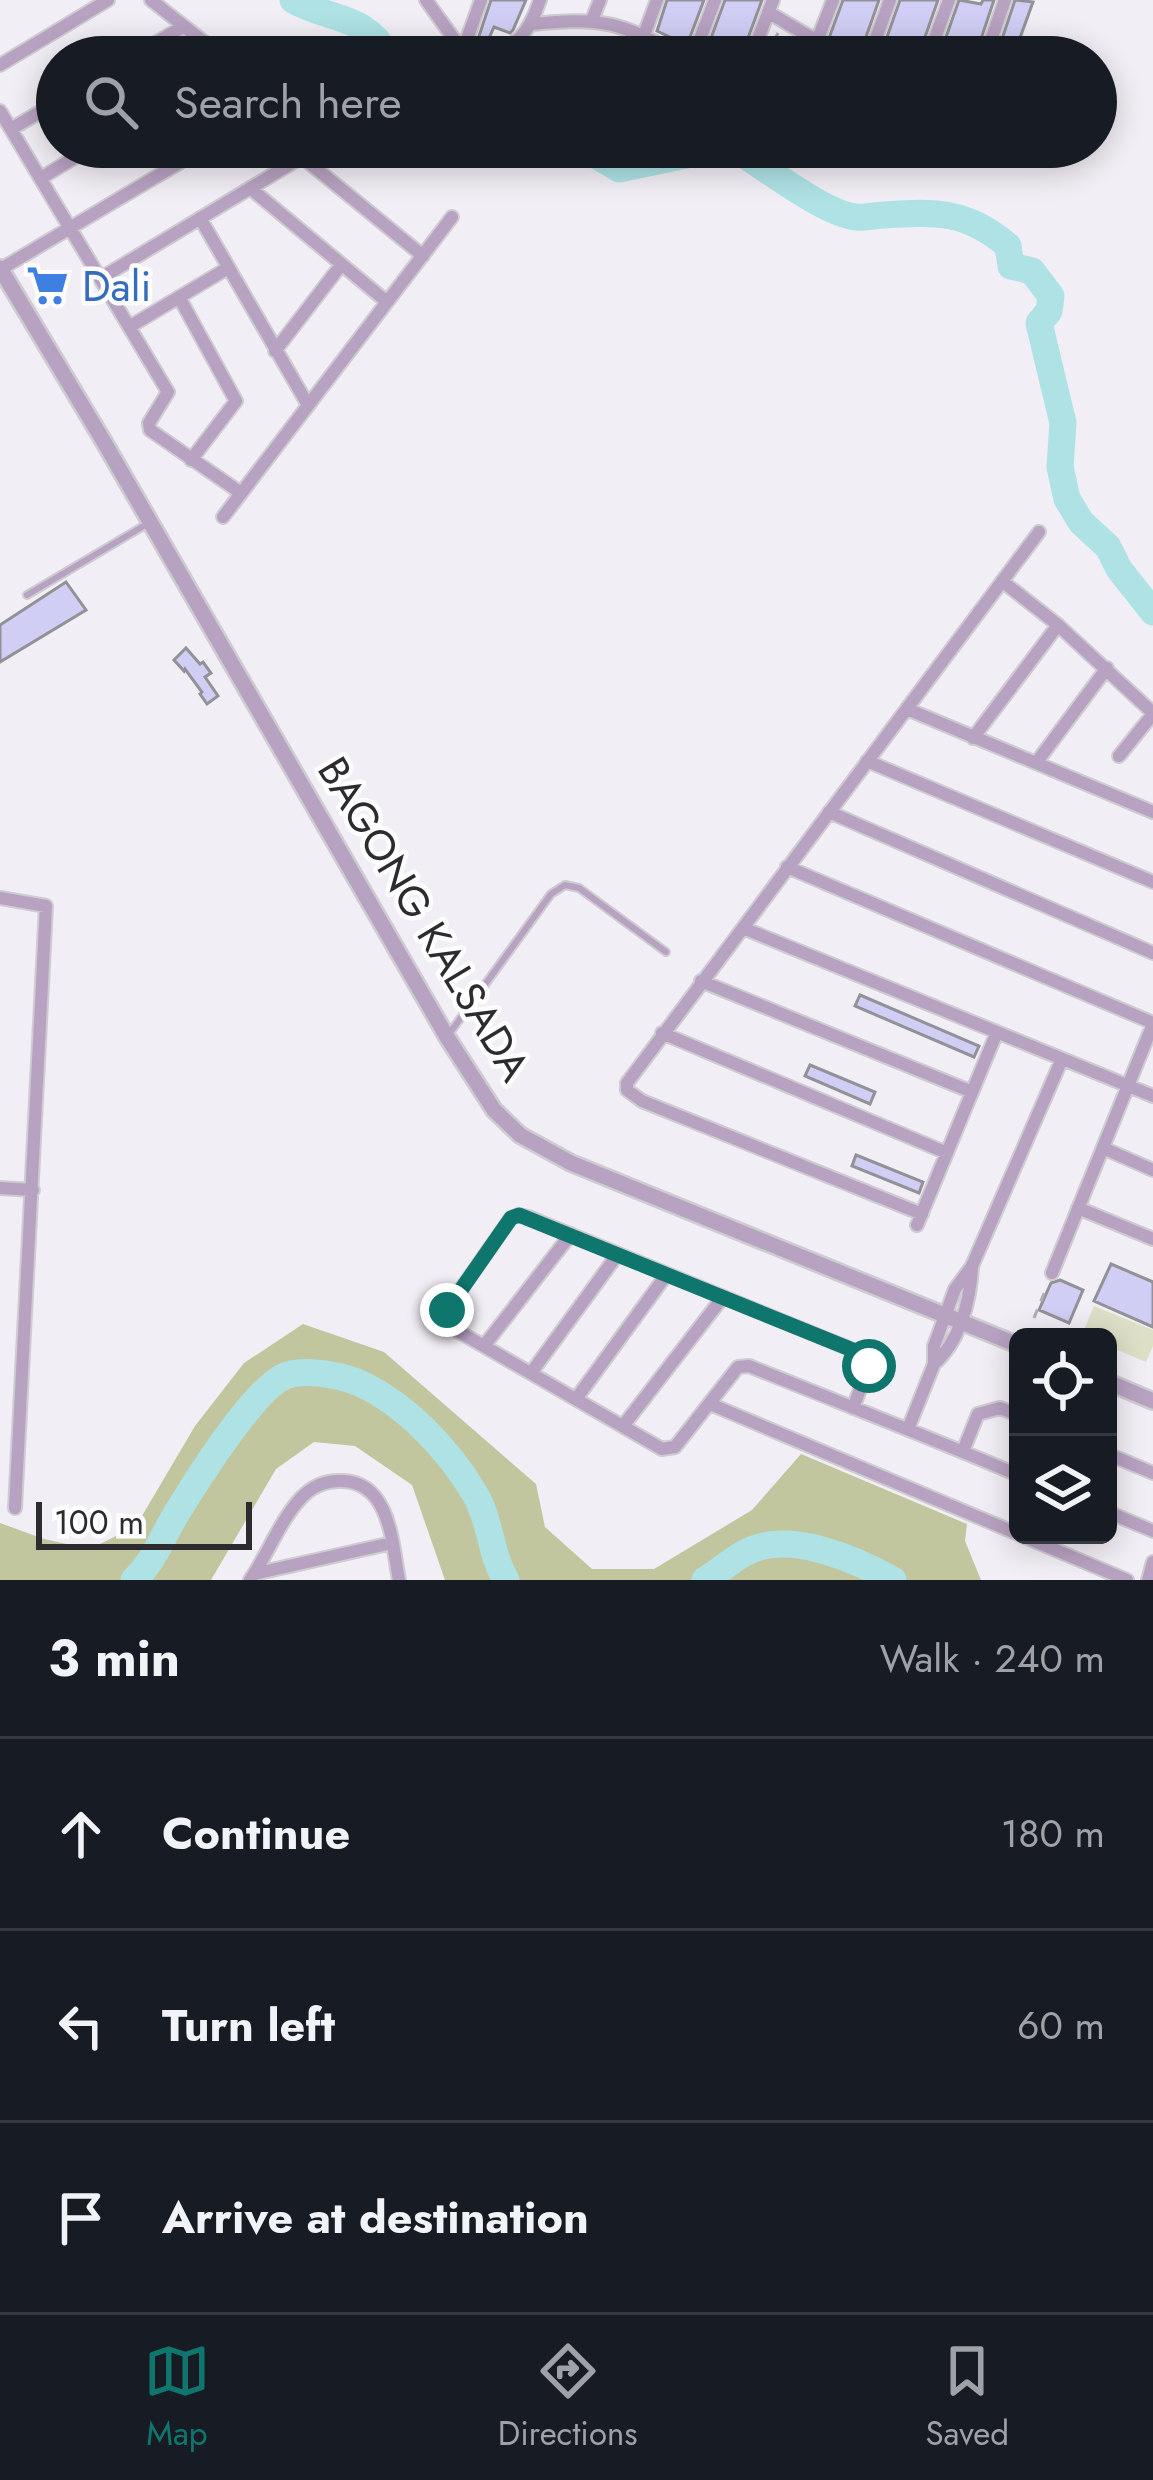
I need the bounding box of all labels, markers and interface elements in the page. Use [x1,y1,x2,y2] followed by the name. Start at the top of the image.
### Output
[36,36,1117,168] search box
[78,69,144,135] icon: search
[174,70,402,135] text: Search here
[82,256,151,317] place label: Dali
[25,263,71,309] supermarket icon: Dali
[303,745,545,1093] street label: BAGONG KALSADA
[420,1283,474,1337] route end
[1009,1328,1117,1544] map controls
[1009,1328,1117,1436] button: locate
[842,1339,896,1393] route start
[1009,1436,1117,1544] button: layers
[36,1496,252,1549] scale bar
[54,1499,144,1546] text: 100 m
[48,1621,180,1695] text: 3 min
[880,1630,1105,1687] text: Walk · 240 m
[48,1801,114,1867] icon: ahead
[162,1801,350,1866] text: Continue
[1001,1805,1105,1862] text: 180 m
[48,1993,114,2059] icon: left
[162,1993,335,2058] text: Turn left
[1017,1997,1105,2054] text: 60 m
[48,2185,114,2251] icon: arrive
[162,2185,589,2250] text: Arrive at destination
[144,2338,210,2457] tab: Map
[498,2338,638,2457] tab: Directions
[925,2338,1009,2457] tab: Saved

